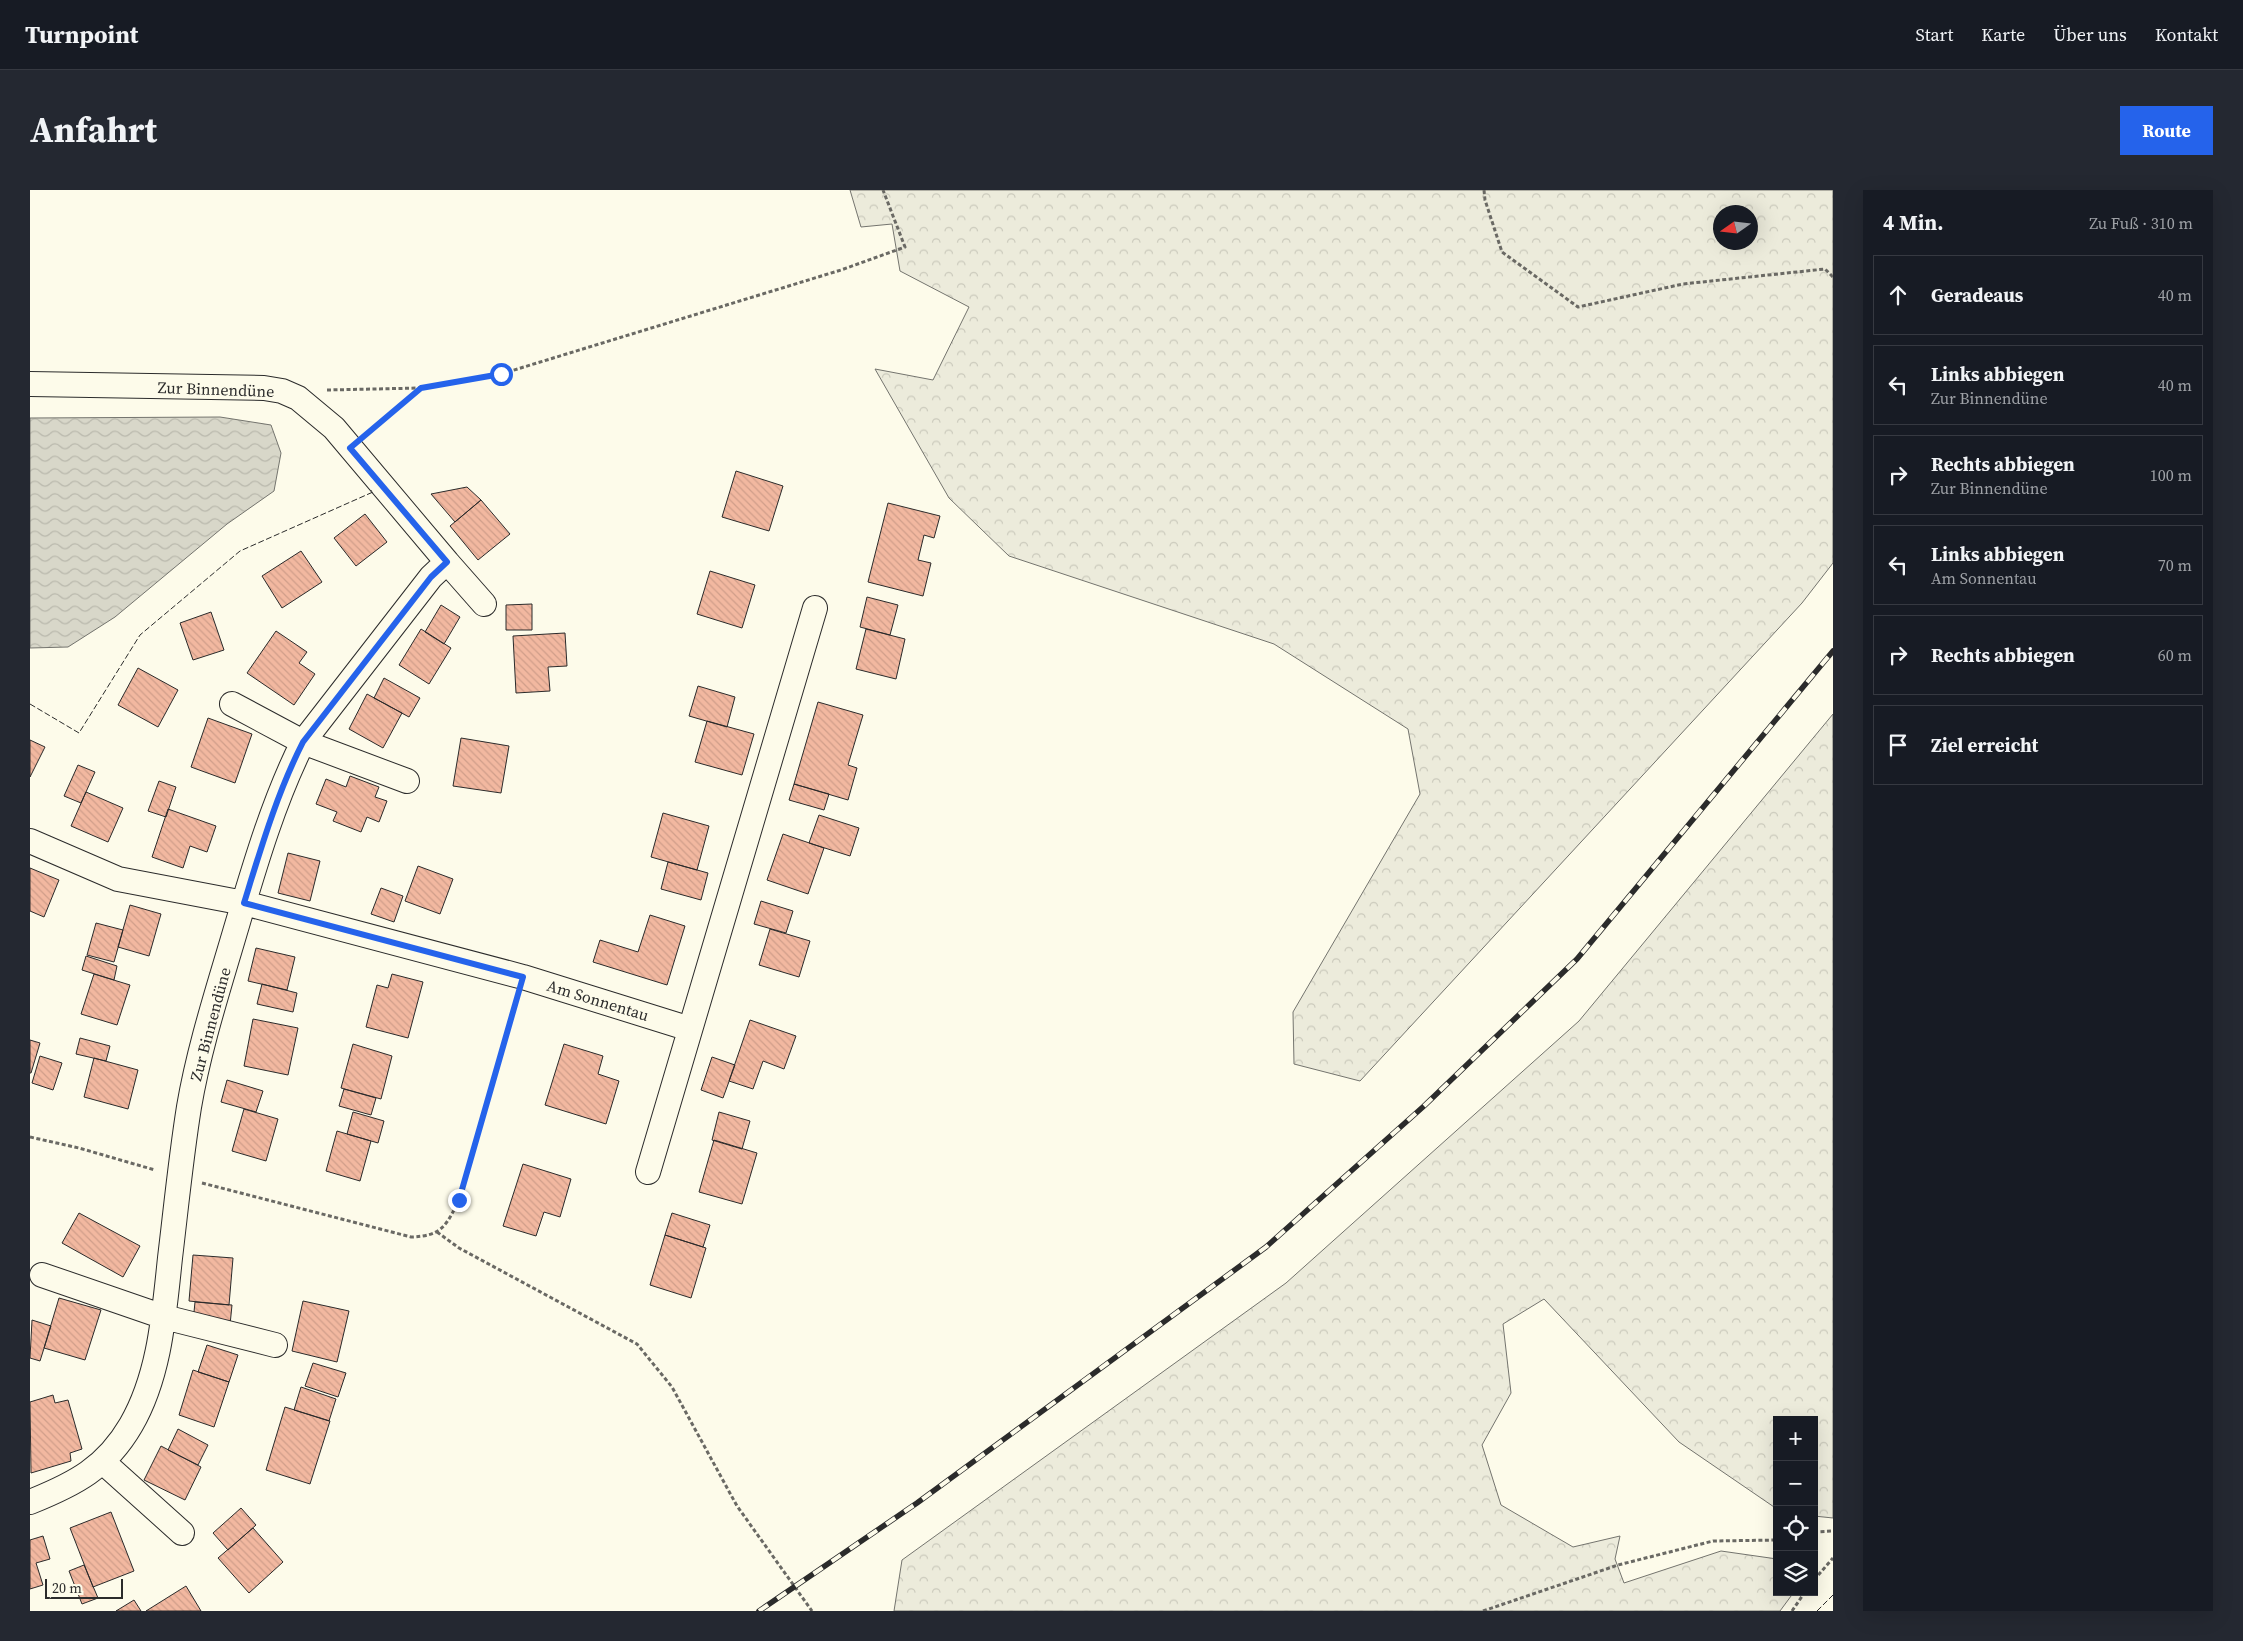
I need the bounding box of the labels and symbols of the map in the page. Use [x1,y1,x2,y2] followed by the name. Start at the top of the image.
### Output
[1713,205,1758,250] north arrow
[490,363,513,386] route start
[157,376,275,402] street label: Zur Binnendüne
[184,965,236,1083] street label: Zur Binnendüne
[544,974,652,1026] street label: Am Sonnentau
[448,1189,471,1212] route end
[45,1576,122,1599] scale bar

